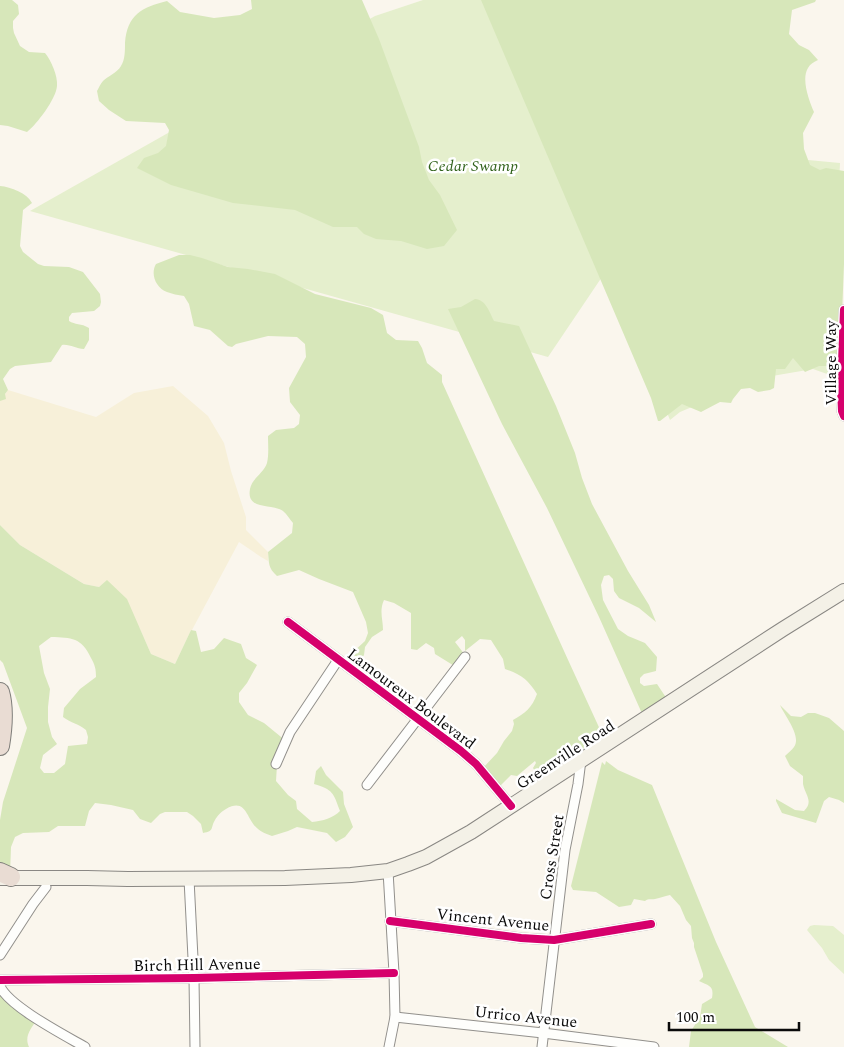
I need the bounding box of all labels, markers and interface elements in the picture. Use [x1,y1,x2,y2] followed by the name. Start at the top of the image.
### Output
[428,154,518,178] park label: Cedar Swamp
[819,319,843,406] street label: Village Way
[342,642,481,755] street label: Lamoureux Boulevard
[512,714,620,796] street label: Greenville Road
[533,812,571,902] street label: Cross Street
[435,902,551,938] street label: Vincent Avenue
[133,952,261,978] street label: Birch Hill Avenue
[473,1000,579,1034] street label: Urrico Avenue
[669,1000,799,1032] scale bar
[676,1006,715,1029] text: 100 m

